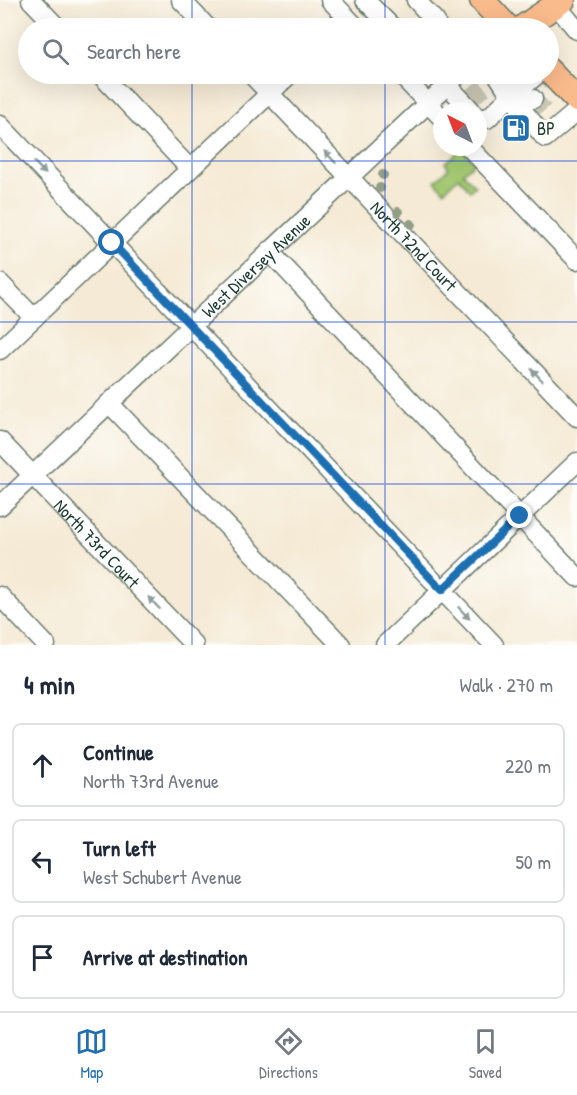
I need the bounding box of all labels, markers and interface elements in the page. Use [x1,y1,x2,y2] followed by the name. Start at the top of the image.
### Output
[18,18,559,84] search box
[39,35,72,68] icon: search
[87,36,181,66] text: Search here
[433,102,487,156] north arrow
[500,112,532,144] fuel station icon: BP
[537,116,555,141] place label: BP
[324,151,338,165] one-way arrow
[33,160,47,174] one-way arrow
[365,195,464,297] street label: North 72nd Court
[196,208,316,323] street label: West Diversey Avenue
[98,229,124,255] route start
[530,367,544,382] one-way arrow
[49,493,146,594] street label: North 73rd Court
[506,502,532,528] route end
[147,595,161,610] one-way arrow
[457,606,471,621] one-way arrow
[24,667,75,702] text: 4 min
[460,671,553,698] text: Walk · 270 m
[83,737,154,767] text: Continue
[26,749,59,782] icon: ahead
[505,752,551,779] text: 220 m
[83,767,219,794] text: North 73rd Avenue
[83,833,156,863] text: Turn left
[26,845,59,878] icon: left
[515,848,551,875] text: 50 m
[83,863,242,890] text: West Schubert Avenue
[26,941,59,974] icon: arrive
[83,942,248,972] text: Arrive at destination
[75,1025,108,1083] tab: Map
[259,1025,318,1083] tab: Directions
[469,1025,502,1083] tab: Saved

